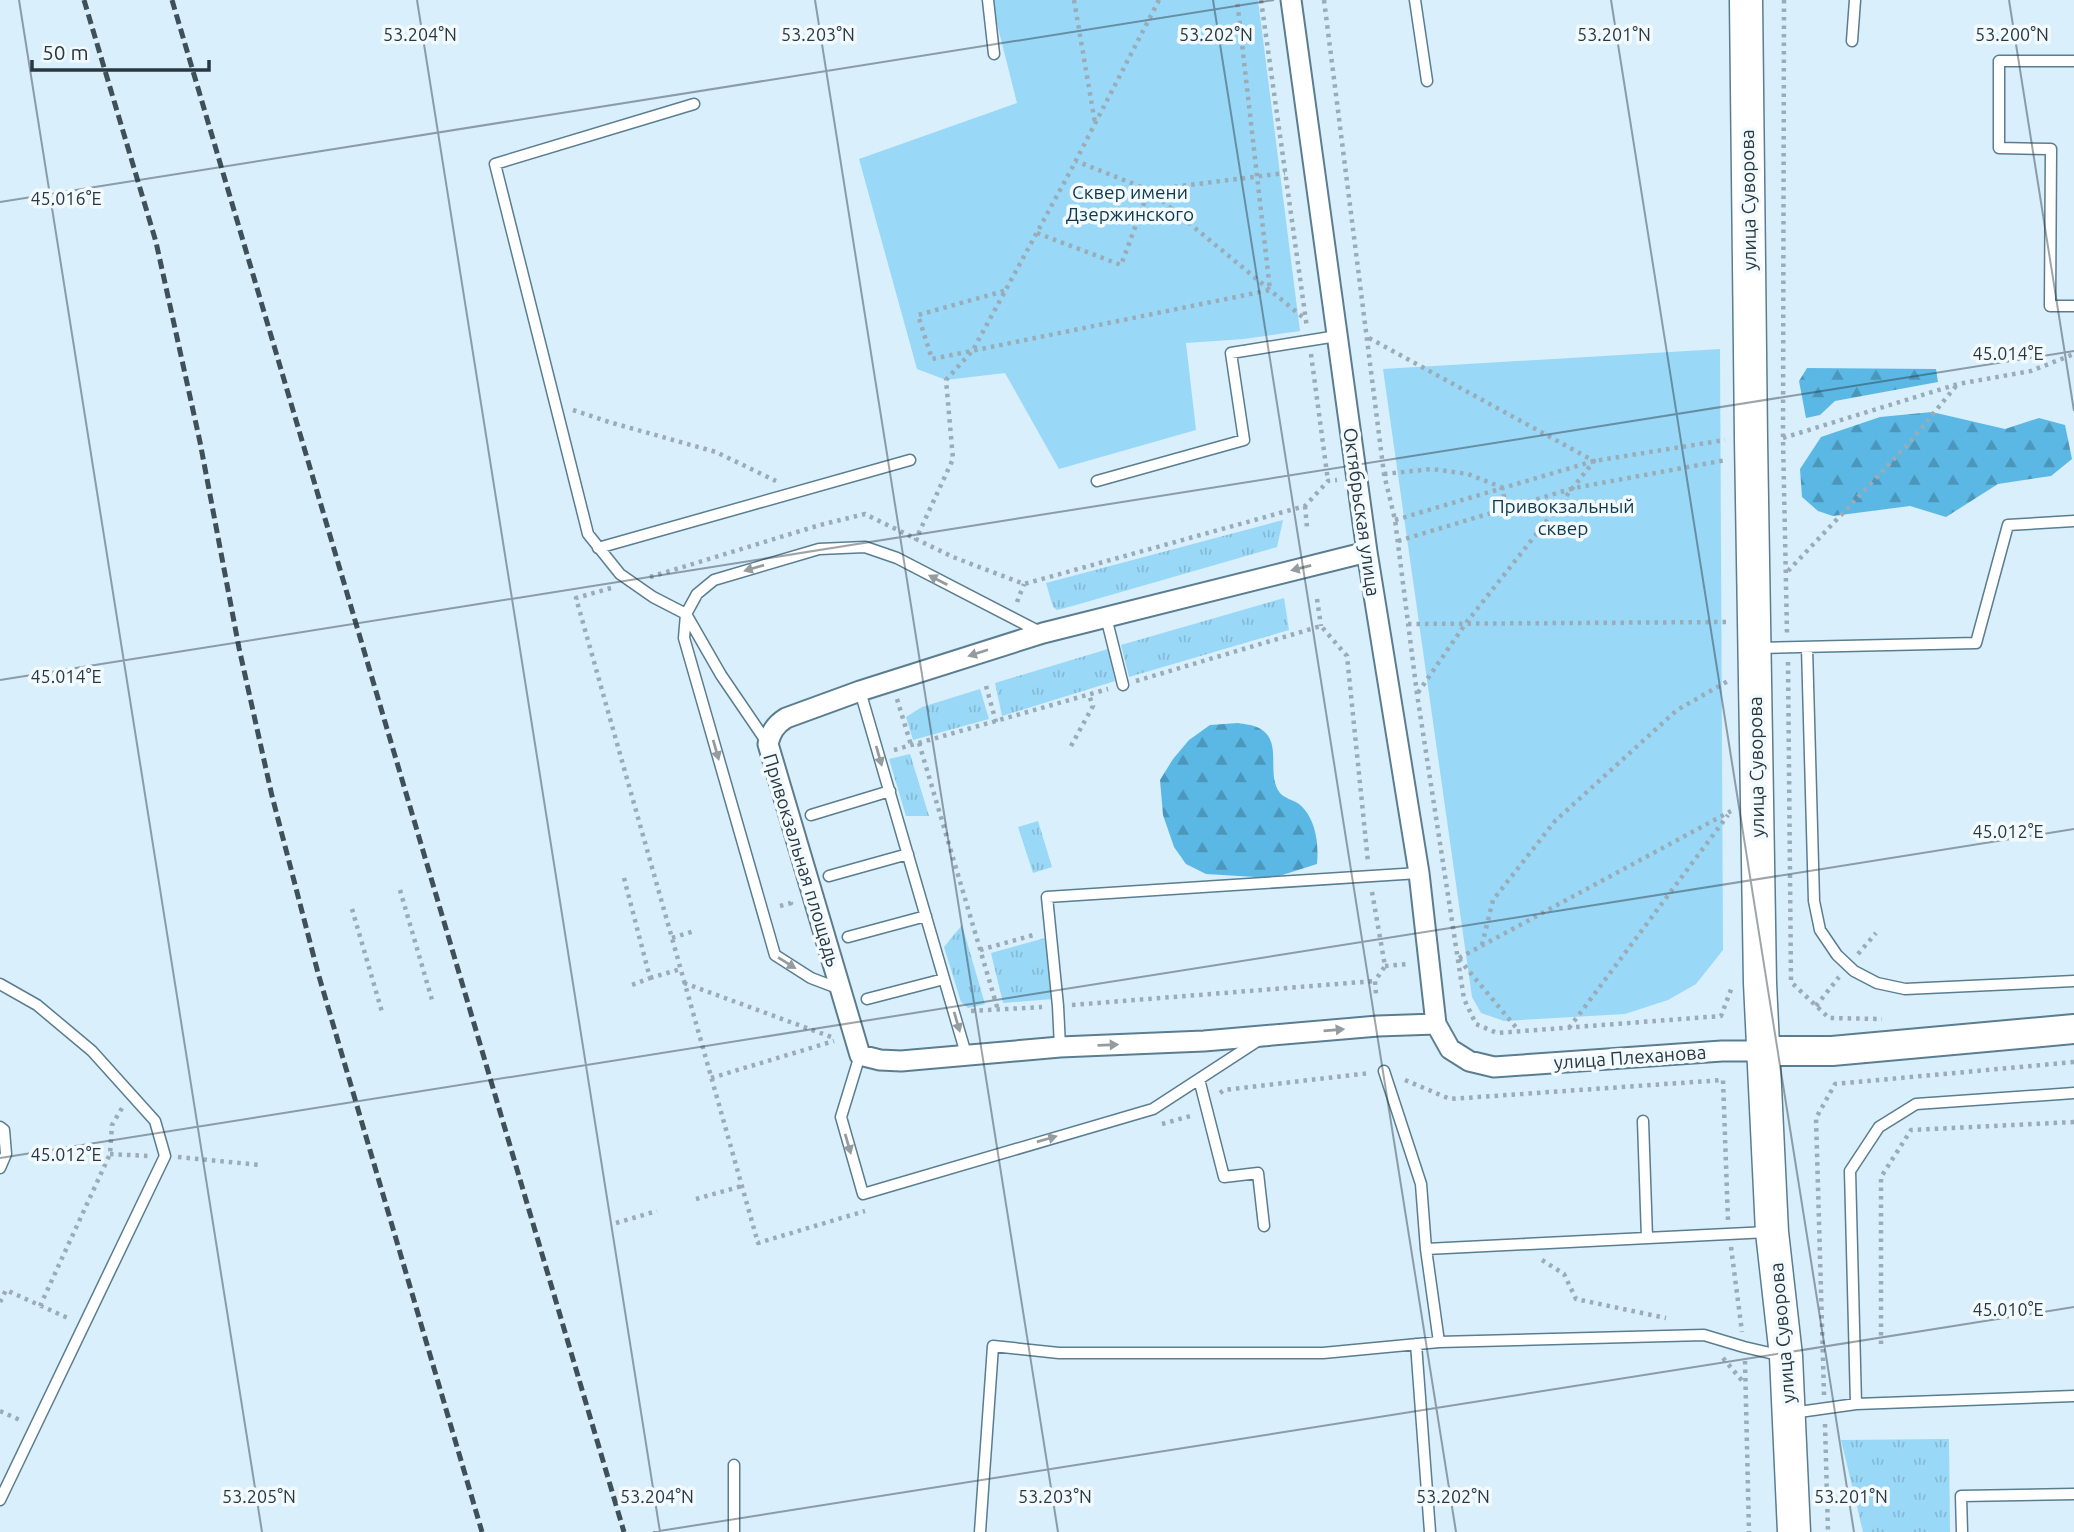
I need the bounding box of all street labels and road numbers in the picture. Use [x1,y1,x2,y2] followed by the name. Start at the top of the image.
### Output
[1736,129,1760,271] street label: улица Суворова
[1339,426,1385,598] street label: Октябрьская улица
[1744,696,1768,838] street label: улица Суворова
[759,751,845,969] street label: Привокзальная площадь
[1553,1041,1707,1073] street label: улица Плеханова
[1765,1262,1799,1404] street label: улица Суворова

